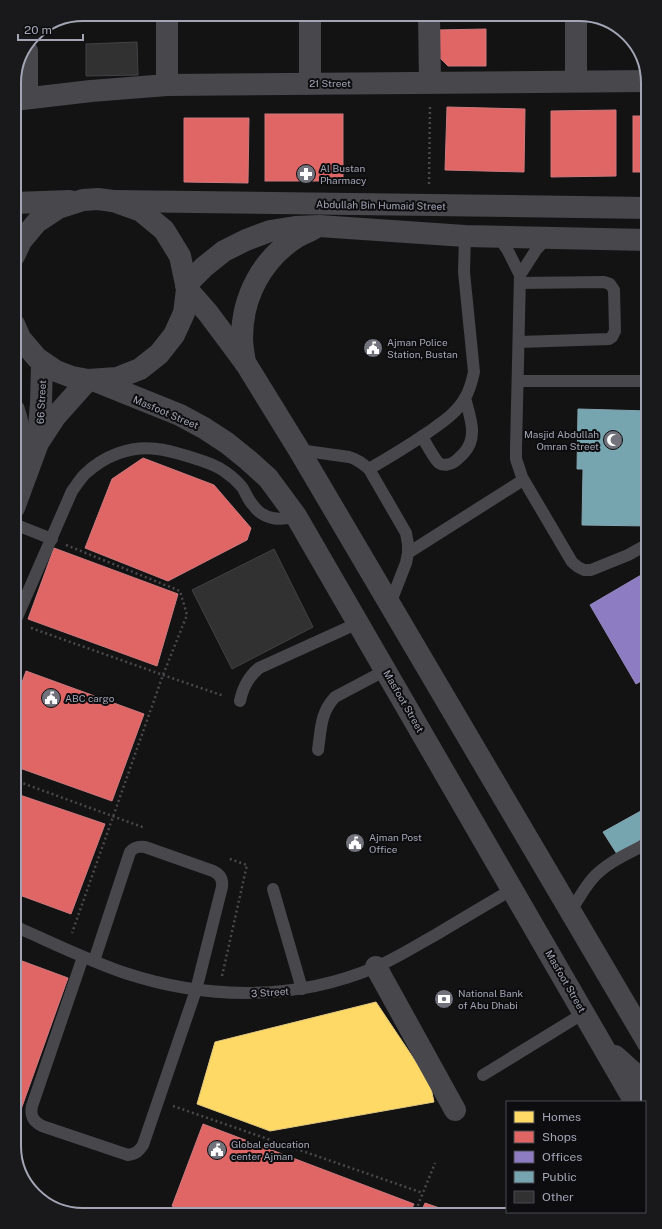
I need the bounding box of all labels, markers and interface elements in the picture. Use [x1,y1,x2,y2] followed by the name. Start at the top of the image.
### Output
[18,16,83,42] scale bar
[24,23,52,37] text: 20 m
[309,77,351,89] street label: 21 Street
[320,162,367,186] place label: Al Bustan Pharmacy
[295,163,317,185] pharmacy icon: Al Bustan Pharmacy
[316,198,446,212] street label: Abdullah Bin Humaid Street
[387,336,458,360] place label: Ajman Police Station, Bustan
[362,337,384,359] public building icon: Ajman Police Station, Bustan
[34,380,48,424] street label: 66 Street
[131,393,201,431] street label: Masfoot Street
[524,428,599,452] place label: Masjid Abdullah Omran Street
[602,429,624,451] mosque icon: Masjid Abdullah Omran Street
[381,668,427,734] street label: Masfoot Street
[40,687,62,709] public building icon: ABC cargo
[65,692,115,704] place label: ABC cargo
[369,831,422,855] place label: Ajman Post Office
[344,832,366,854] public building icon: Ajman Post Office
[543,948,589,1014] street label: Masfoot Street
[251,985,289,999] street label: 3 Street
[458,987,524,1011] place label: National Bank of Abu Dhabi
[433,988,455,1010] bank icon: National Bank of Abu Dhabi
[506,1101,646,1213] legend
[542,1110,581,1124] text: Homes
[542,1130,577,1144] text: Shops
[231,1138,310,1162] place label: Global education center Ajman
[206,1139,228,1161] public building icon: Global education center Ajman
[542,1150,582,1164] text: Offices
[542,1170,577,1184] text: Public
[542,1190,574,1204] text: Other

